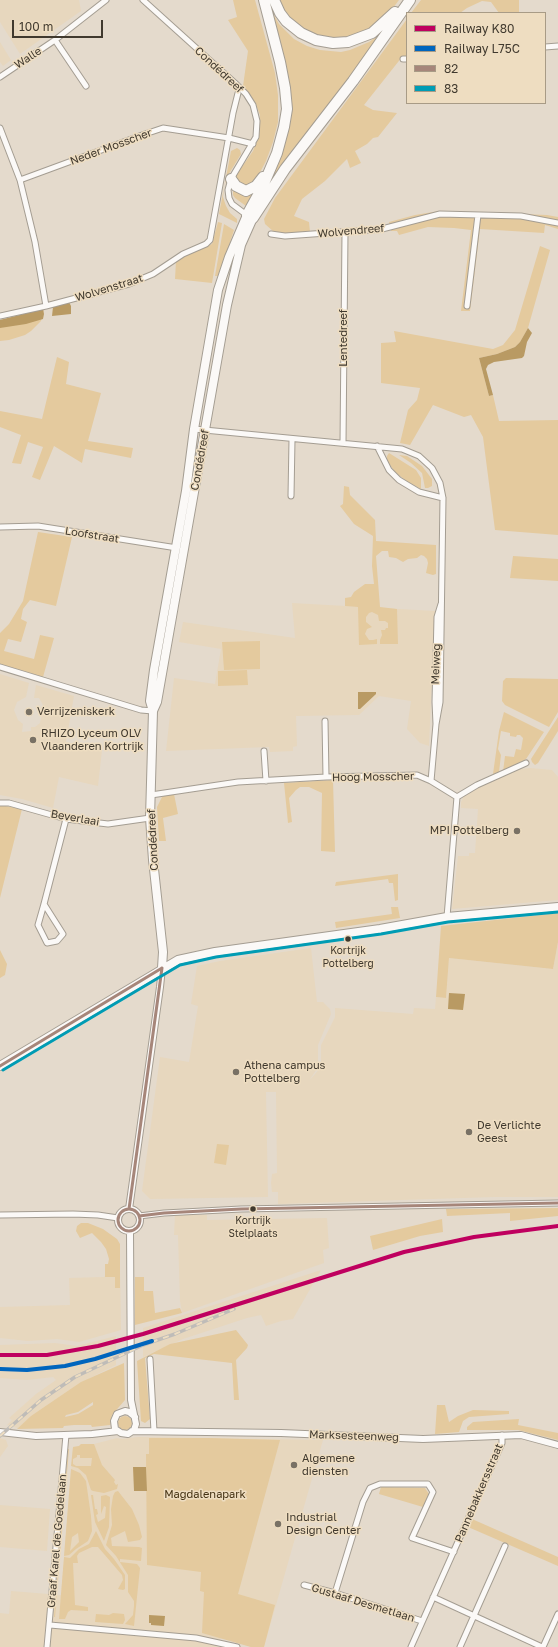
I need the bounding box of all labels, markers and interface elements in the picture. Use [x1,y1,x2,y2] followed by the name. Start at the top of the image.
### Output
[14,12,105,38] scale bar
[406,12,546,104] legend
[19,19,53,34] text: 100 m
[444,21,515,36] text: Railway K80
[444,41,520,56] text: Railway L75C
[12,44,44,72] street label: Walle
[192,44,246,96] street label: Condédreef
[444,61,458,76] text: 82
[444,81,458,96] text: 83
[68,126,154,168] street label: Neder Mosscher
[317,222,385,240] street label: Wolvendreef
[73,271,145,305] street label: Wolvenstraat
[337,309,351,367] street label: Lentedreef
[188,429,212,491] street label: Condédreef
[64,524,120,546] street label: Loofstraat
[429,643,443,685] street label: Meiweg
[37,705,115,719] place label: Verrijzeniskerk
[24,707,34,717] marker: Verrijzeniskerk
[41,727,144,753] place label: RHIZO Lyceum OLV Vlaanderen Kortrijk
[28,735,38,745] marker: RHIZO Lyceum OLV Vlaanderen Kortrijk
[332,770,414,784] street label: Hoog Mosscher
[50,807,100,829] street label: Beverlaai
[145,809,161,871] street label: Condédreef
[430,824,509,838] place label: MPI Pottelberg
[512,826,522,836] marker: MPI Pottelberg
[343,934,353,944] marker: Kortrijk Pottelberg
[322,945,374,968] place label: Kortrijk Pottelberg
[244,1059,325,1085] place label: Athena campus Pottelberg
[231,1067,241,1077] marker: Athena campus Pottelberg
[477,1119,541,1145] place label: De Verlichte Geest
[464,1127,474,1137] marker: De Verlichte Geest
[248,1204,258,1214] marker: Kortrijk Stelplaats
[228,1215,278,1238] place label: Kortrijk Stelplaats
[309,1428,399,1444] street label: Marksesteenweg
[452,1442,506,1544] street label: Pannebakkersstraat
[302,1452,355,1478] place label: Algemene diensten
[289,1460,299,1470] marker: Algemene diensten
[45,1474,69,1608] street label: Graaf Karel de Goedelaan
[164,1488,246,1502] park label: Magdalenapark
[286,1511,361,1537] place label: Industrial Design Center
[273,1519,283,1529] marker: Industrial Design Center
[310,1581,416,1625] street label: Gustaaf Desmetlaan

